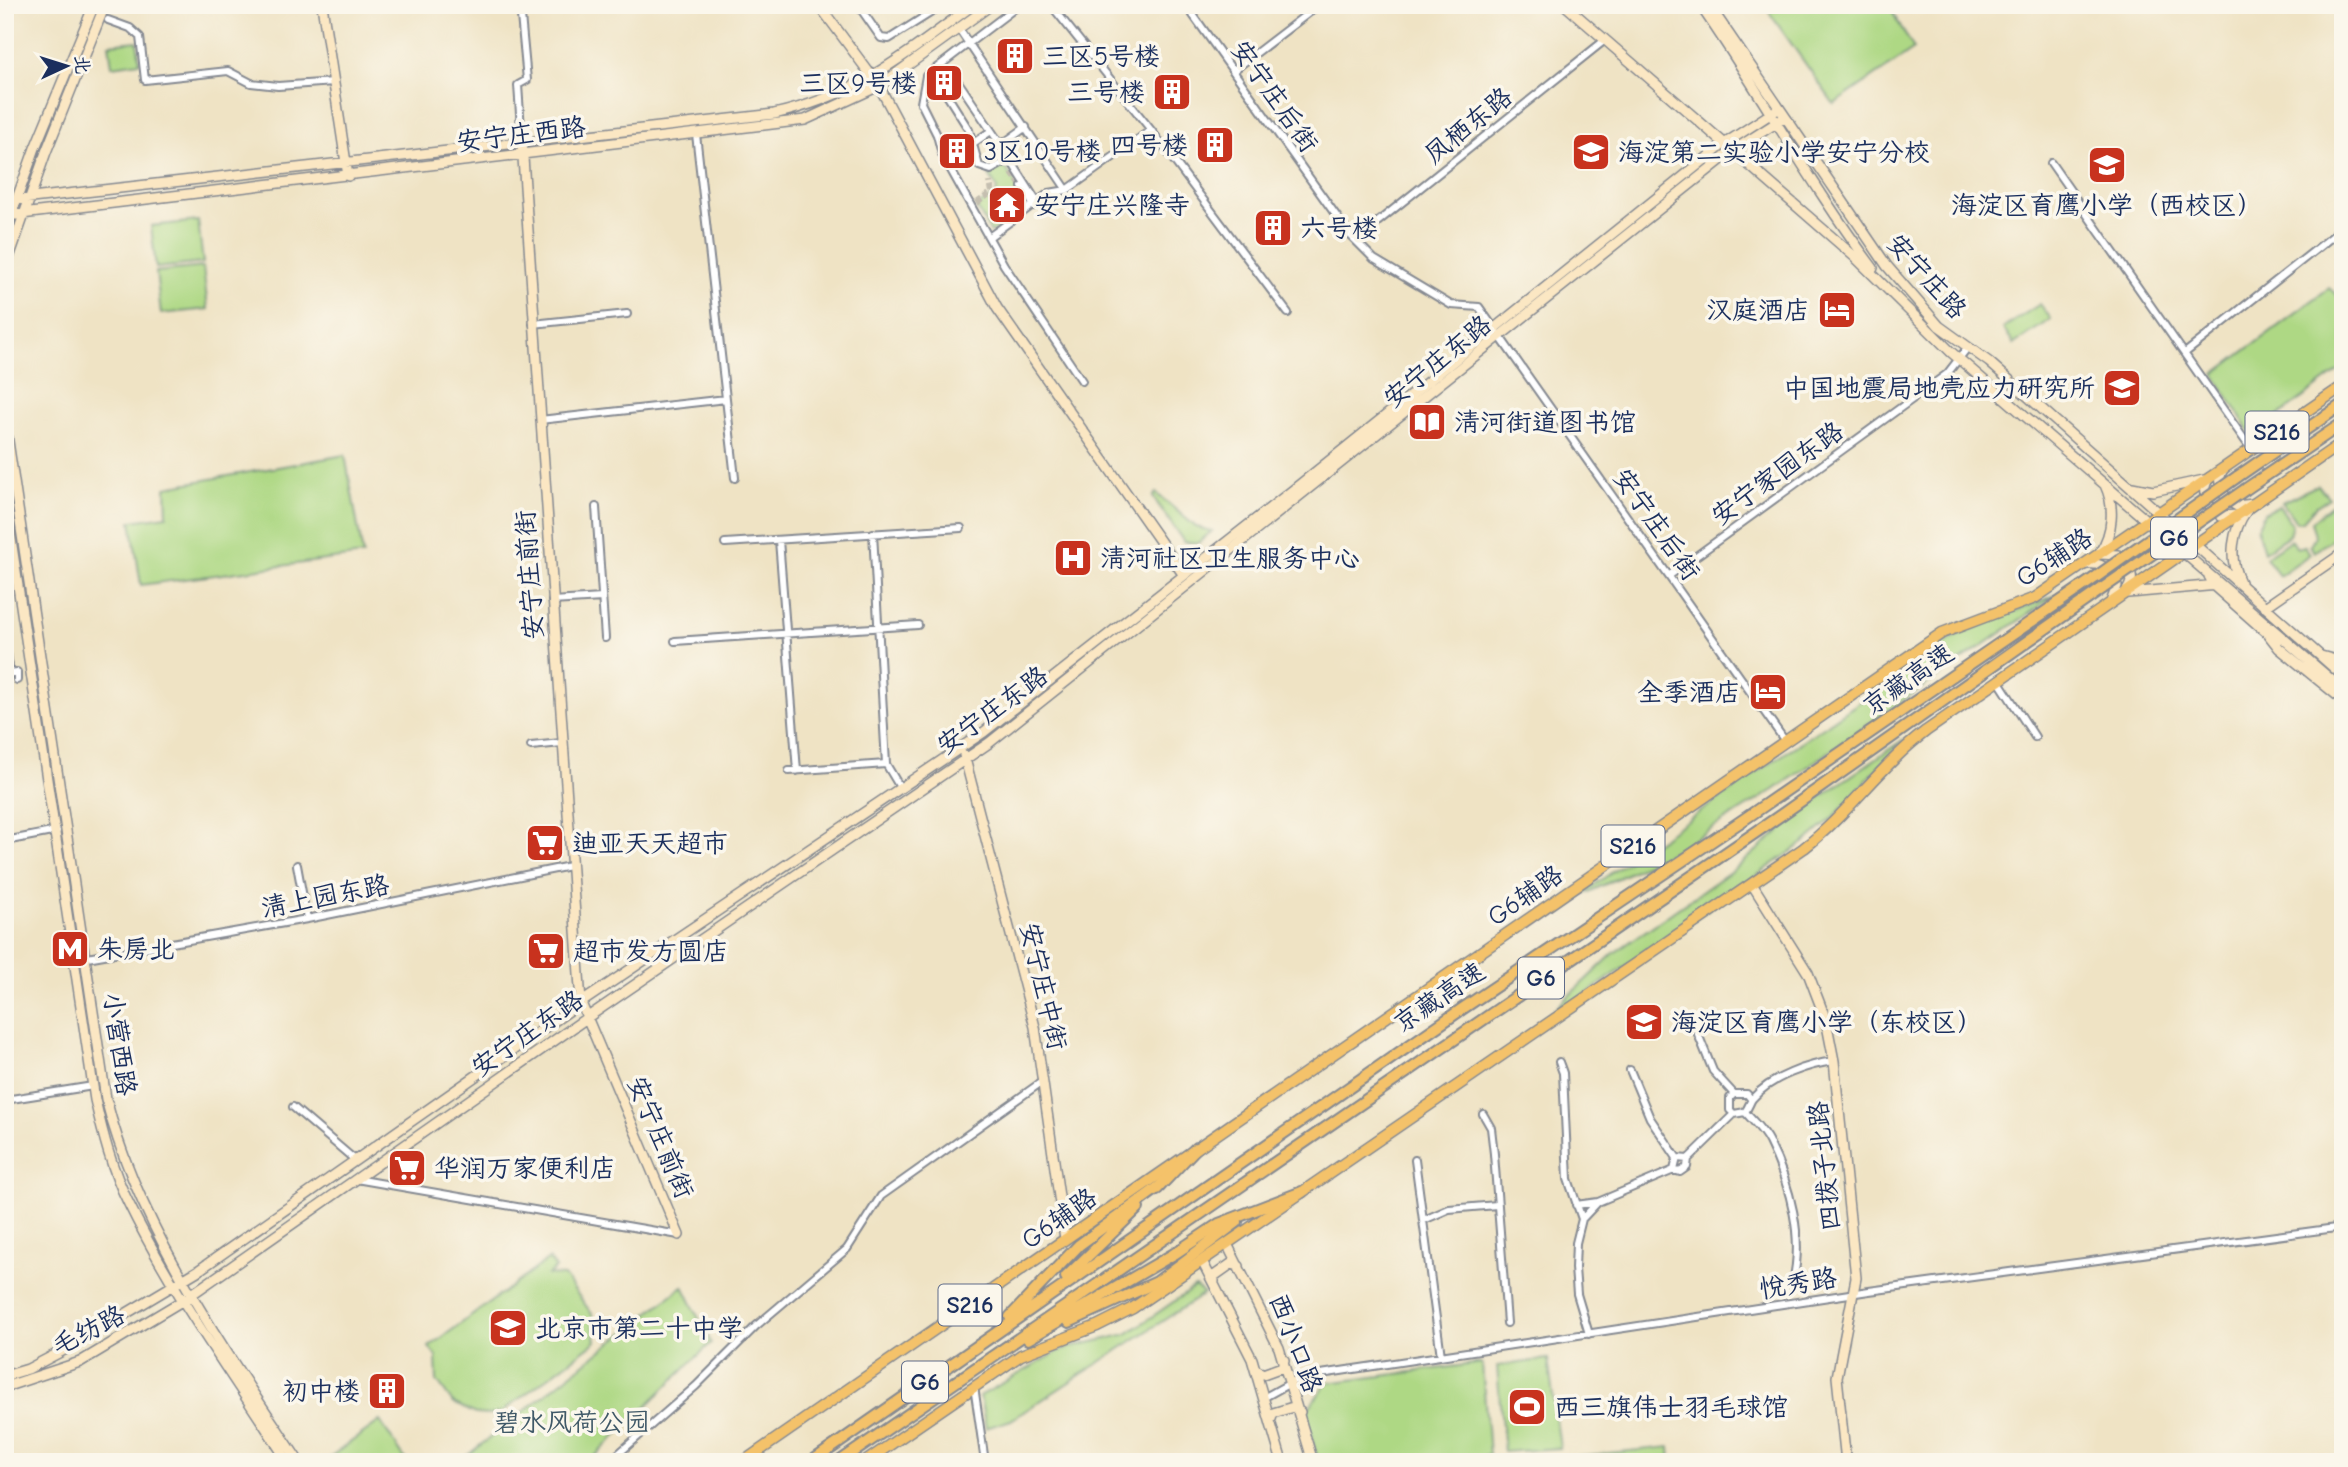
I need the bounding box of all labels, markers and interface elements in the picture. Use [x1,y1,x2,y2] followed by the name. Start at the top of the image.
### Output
[32,32,102,102] north arrow
[994,35,1036,77] building icon: 三区5号楼
[1225,35,1324,158] street label: 安宁庄后街
[1042,42,1160,72] place label: 三区5号楼
[70,55,94,75] text: 北
[923,62,965,104] building icon: 三区9号楼
[799,69,917,99] place label: 三区9号楼
[1151,71,1193,113] building icon: 三号楼
[1067,78,1145,108] place label: 三号楼
[1419,81,1518,170] street label: 凤栖东路
[455,112,587,158] street label: 安宁庄西路
[1194,124,1236,166] building icon: 四号楼
[936,130,978,172] building icon: 3区10号楼
[1110,131,1188,161] place label: 四号楼
[1570,131,1612,173] school or university icon: 海淀第二实验小学安宁分校
[984,137,1101,167] place label: 3区10号楼
[1618,138,1930,168] place label: 海淀第二实验小学安宁分校
[2086,144,2128,186] school or university icon: 海淀区育鹰小学（西校区）
[986,184,1028,226] temple icon: 安宁庄兴隆寺
[1034,191,1190,221] place label: 安宁庄兴隆寺
[1951,191,2263,221] place label: 海淀区育鹰小学（西校区）
[1252,207,1294,249] building icon: 六号楼
[1300,214,1378,244] place label: 六号楼
[1880,228,1972,325] street label: 安宁庄路
[1816,289,1858,331] hotel icon: 汉庭酒店
[1706,296,1810,326] place label: 汉庭酒店
[1378,309,1498,414] street label: 安宁庄东路
[2101,367,2143,409] school or university icon: 中国地震局地壳应力研究所
[1783,374,2095,404] place label: 中国地震局地壳应力研究所
[1406,401,1448,443] library icon: 清河街道图书馆
[1454,408,1636,438] place label: 清河街道图书馆
[2246,412,2308,452] road number: S216
[1706,416,1850,532] street label: 安宁家园东路
[1607,463,1706,586] street label: 安宁庄后街
[510,509,549,641] street label: 安宁庄前街
[2151,518,2197,558] road number: G6
[2011,522,2098,593] street label: G6辅路
[1052,537,1094,579] hospital icon: 清河社区卫生服务中心
[1100,544,1360,574] place label: 清河社区卫生服务中心
[1857,638,1960,722] street label: 京藏高速
[931,660,1054,761] street label: 安宁庄东路
[1747,671,1789,713] hotel icon: 全季酒店
[1637,678,1741,708] place label: 全季酒店
[524,822,566,864] supermarket icon: 迪亚天天超市
[1602,826,1664,866] road number: S216
[572,829,728,859] place label: 迪亚天天超市
[1482,859,1569,932] street label: G6辅路
[259,870,392,924] street label: 清上园东路
[1014,920,1072,1053] street label: 安宁庄中街
[49,928,91,970] metro station icon: 朱房北
[525,930,567,972] supermarket icon: 超市发方圆店
[97,935,175,965] place label: 朱房北
[573,937,729,967] place label: 超市发方圆店
[1388,956,1491,1039] street label: 京藏高速
[1518,958,1564,998] road number: G6
[466,984,589,1083] street label: 安宁庄东路
[97,991,141,1098] street label: 小营西路
[1623,1001,1665,1043] school or university icon: 海淀区育鹰小学（东校区）
[1671,1008,1983,1038] place label: 海淀区育鹰小学（东校区）
[621,1072,699,1203] street label: 安宁庄前街
[1803,1100,1847,1232] street label: 四拨子北路
[386,1147,428,1189] supermarket icon: 华润万家便利店
[434,1154,616,1184] place label: 华润万家便利店
[1016,1182,1103,1255] street label: G6辅路
[1757,1263,1839,1305] street label: 悦秀路
[939,1284,1002,1325] road number: S216
[1262,1289,1328,1397] street label: 西小口路
[47,1300,130,1362] street label: 毛纺路
[487,1307,529,1349] school or university icon: 北京市第二十中学
[535,1314,743,1344] place label: 北京市第二十中学
[902,1362,948,1402] road number: G6
[366,1370,408,1412] building icon: 初中楼
[282,1377,360,1407] place label: 初中楼
[1506,1386,1548,1428] sports icon: 西三旗伟士羽毛球馆
[1554,1393,1788,1423] place label: 西三旗伟士羽毛球馆
[494,1408,650,1438] park label: 碧水风荷公园

